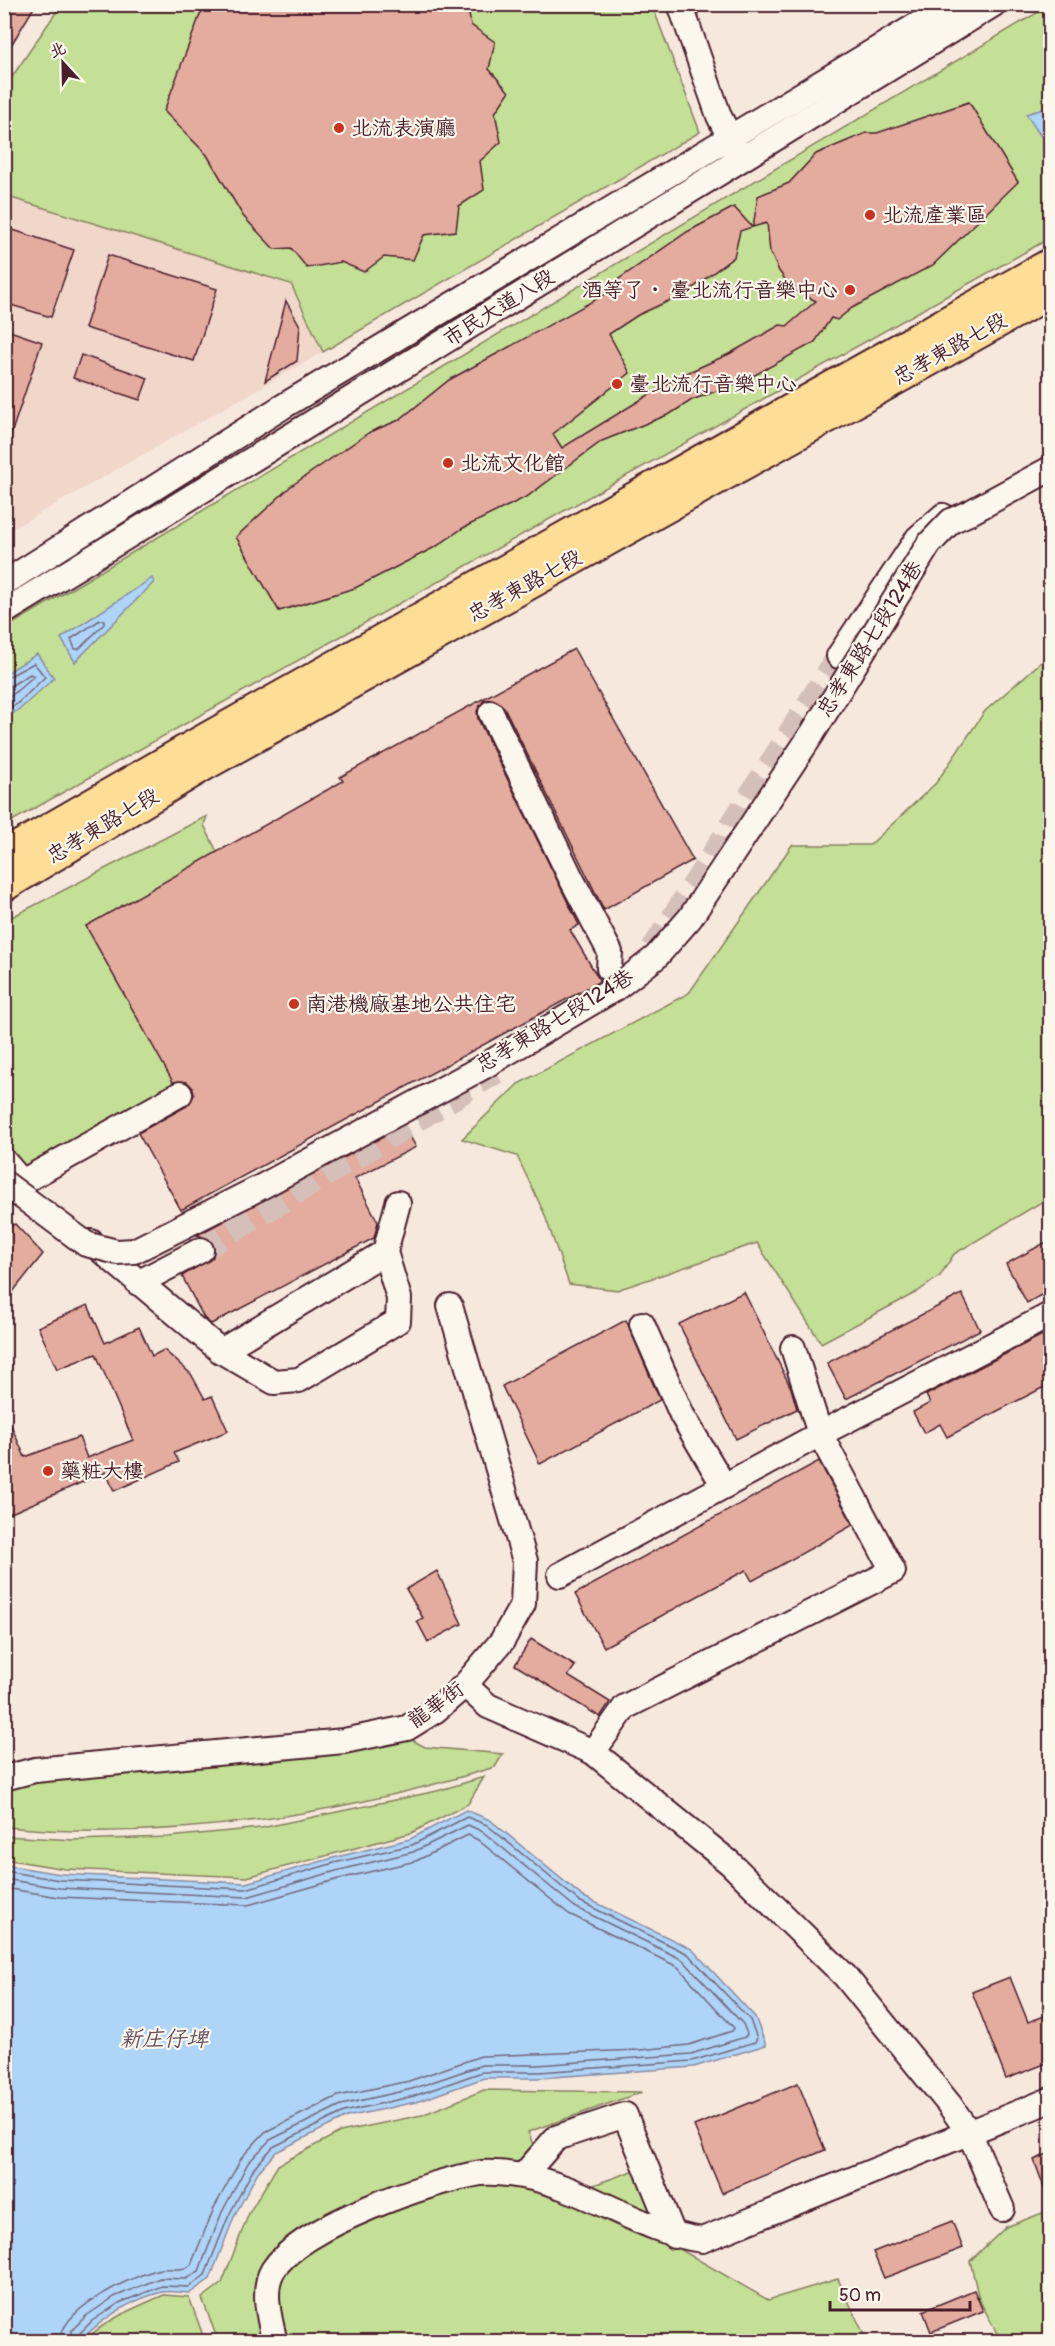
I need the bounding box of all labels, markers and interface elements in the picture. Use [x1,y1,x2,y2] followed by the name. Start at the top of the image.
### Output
[33,33,93,93] north arrow
[47,38,69,62] text: 北
[351,115,456,142] place label: 北流表演廳
[332,121,346,135] marker: 北流表演廳
[882,202,987,229] place label: 北流產業區
[863,208,877,222] marker: 北流產業區
[438,263,560,353] street label: 市民大道八段
[581,277,838,304] place label: 酒等了・ 臺北流行音樂中心
[843,283,857,297] marker: 酒等了・ 臺北流行音樂中心
[888,307,1012,391] street label: 忠孝東路七段
[629,371,797,398] place label: 臺北流行音樂中心
[610,377,624,391] marker: 臺北流行音樂中心
[460,450,565,477] place label: 北流文化館
[441,456,455,470] marker: 北流文化館
[463,544,587,628] street label: 忠孝東路七段
[811,556,929,722] street label: 忠孝東路七段124巷
[42,782,164,870] street label: 忠孝東路七段
[471,963,639,1079] street label: 忠孝東路七段124巷
[306,991,516,1018] place label: 南港機廠基地公共住宅
[287,997,301,1011] marker: 南港機廠基地公共住宅
[60,1458,144,1485] place label: 藥粧大樓
[41,1464,55,1478] marker: 藥粧大樓
[403,1676,469,1734] street label: 龍華街
[120,2025,210,2053] water label: 新庄仔埤
[830,2274,970,2312] scale bar
[839,2284,881,2307] text: 50 m

